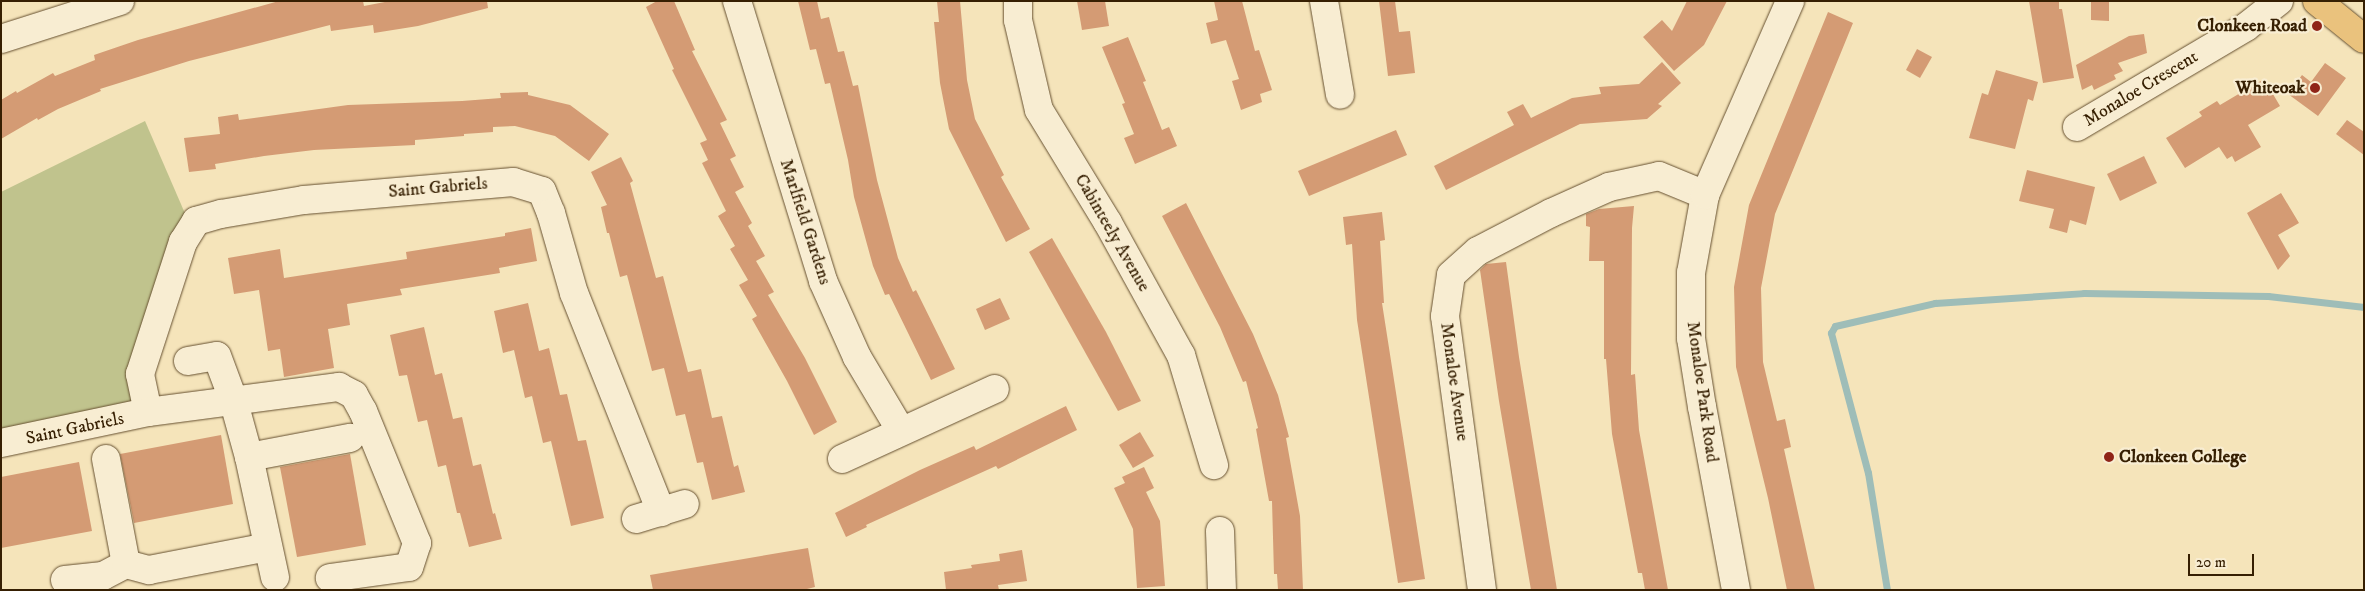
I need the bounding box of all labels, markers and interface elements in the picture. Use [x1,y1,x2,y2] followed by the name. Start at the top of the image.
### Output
[2197,15,2307,37] place label: Clonkeen Road
[2311,20,2323,32] marker: Clonkeen Road
[2080,46,2202,132] street label: Monaloe Crescent
[2235,77,2305,99] place label: Whiteoak
[2309,82,2321,94] marker: Whiteoak
[775,157,835,287] street label: Marlfield Gardens
[1070,170,1154,296] street label: Cabinteely Avenue
[388,173,488,203] street label: Saint Gabriels
[1681,320,1723,464] street label: Monaloe Park Road
[1435,321,1473,443] street label: Monaloe Avenue
[24,408,126,450] street label: Saint Gabriels
[2119,446,2246,468] place label: Clonkeen College
[2103,451,2115,463] marker: Clonkeen College
[2190,544,2256,576] scale bar
[2196,553,2226,572] text: 20 m

